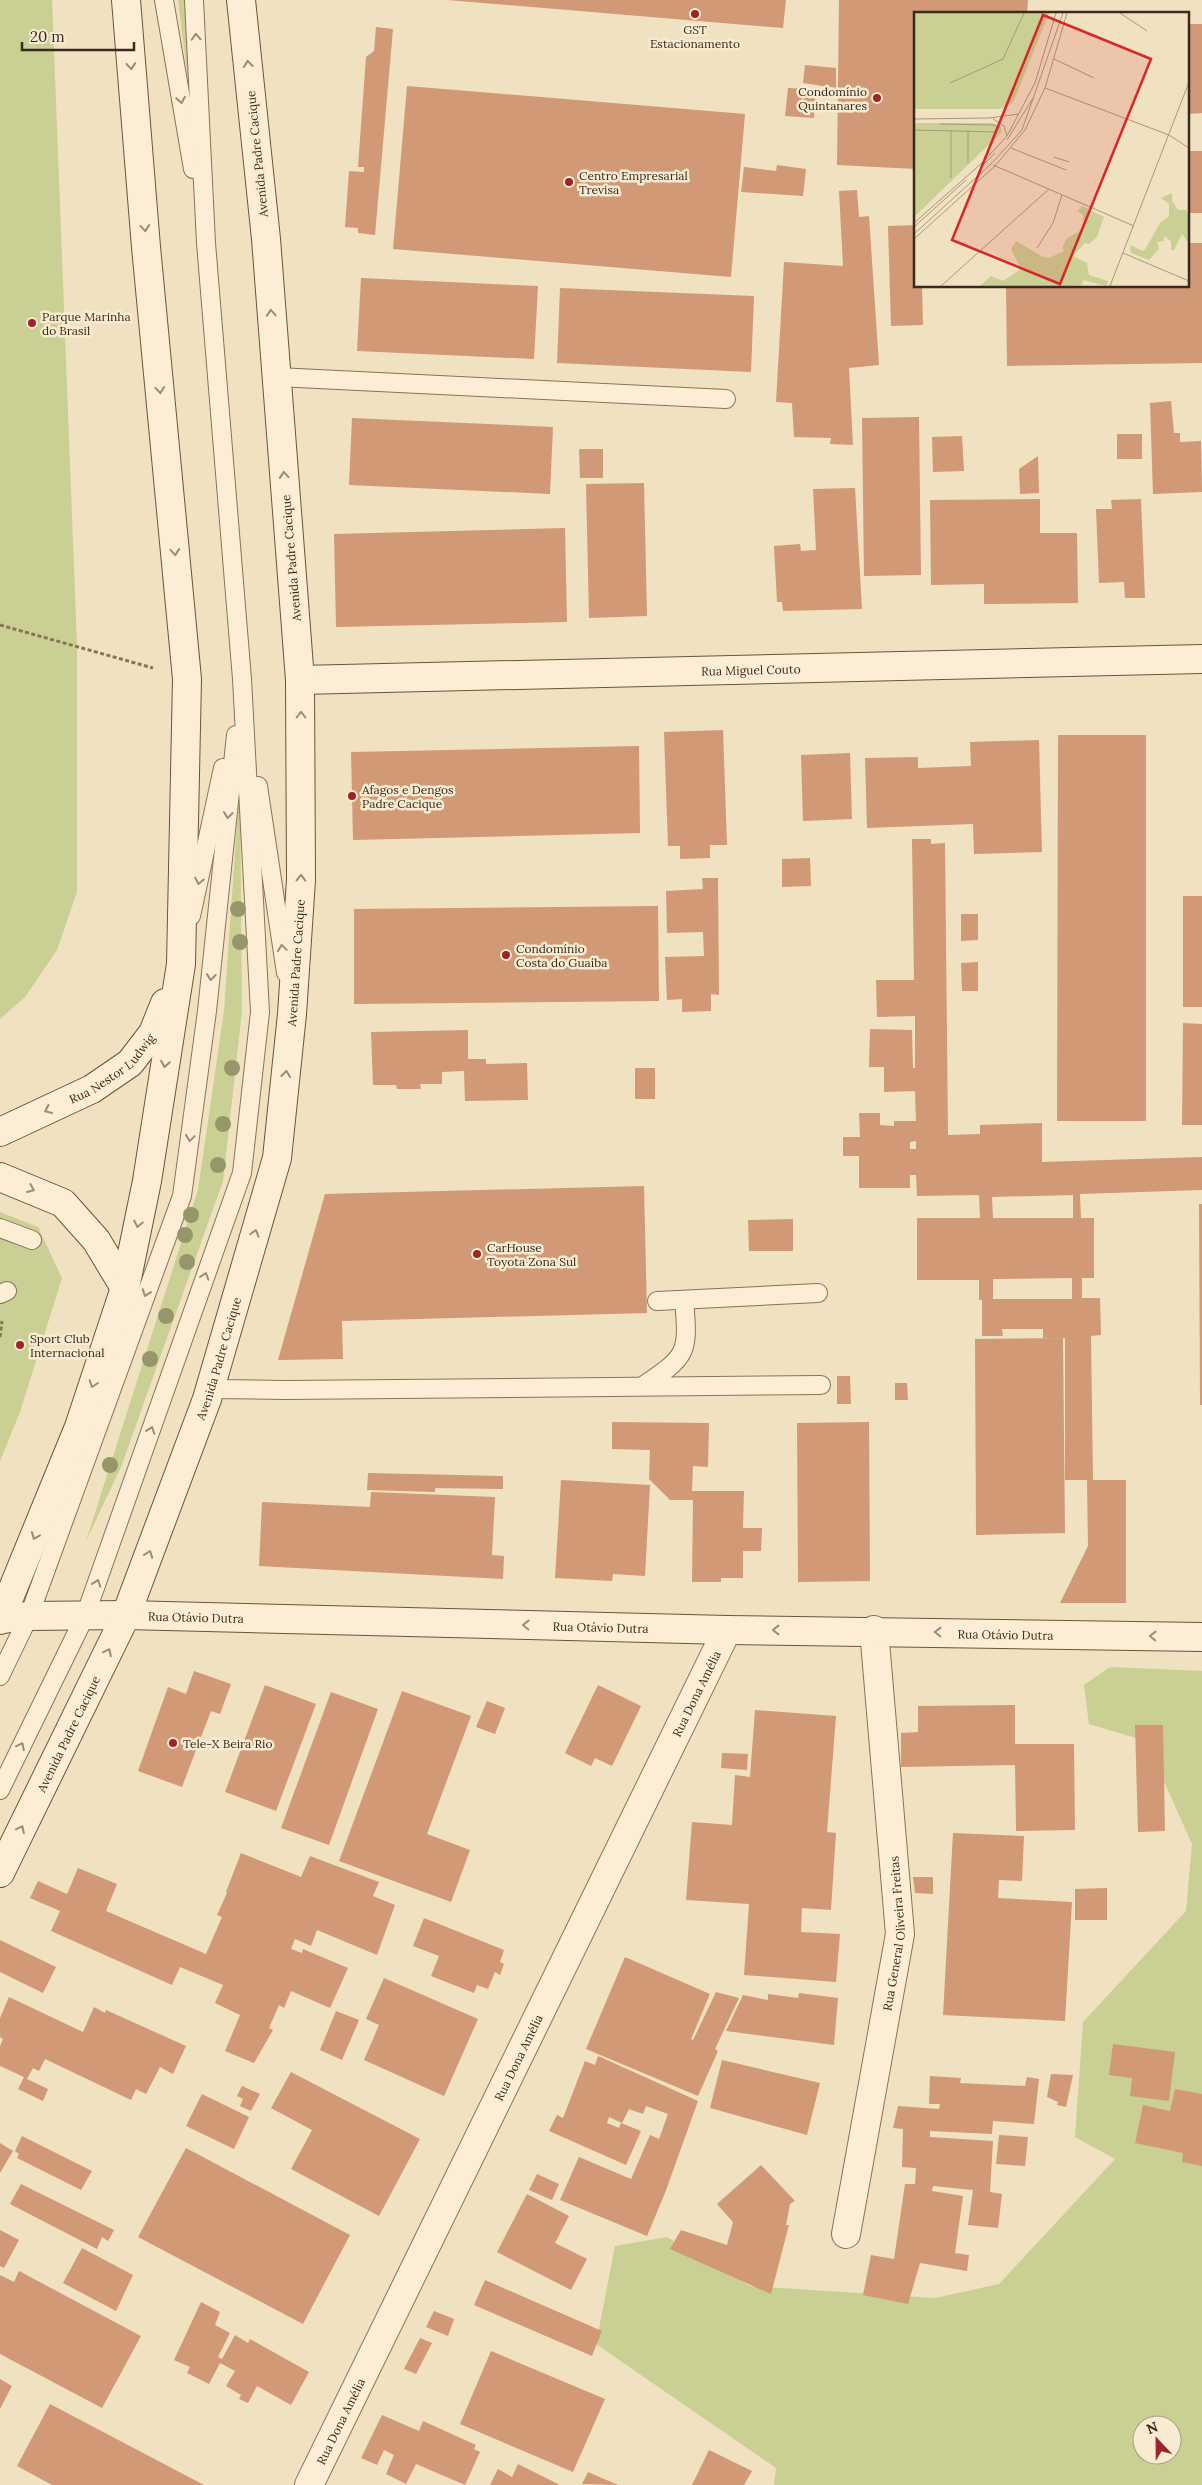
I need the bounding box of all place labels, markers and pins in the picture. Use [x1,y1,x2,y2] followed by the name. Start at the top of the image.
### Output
[689,8,701,20] marker: GST Estacionamento
[650,22,740,51] place label: GST Estacionamento
[798,84,867,113] place label: Condomínio Quintanares
[871,92,883,104] marker: Condomínio Quintanares
[579,168,688,197] place label: Centro Empresarial Trevisa
[563,176,575,188] marker: Centro Empresarial Trevisa
[42,309,131,338] place label: Parque Marinha do Brasil
[26,317,38,329] marker: Parque Marinha do Brasil
[361,782,454,811] place label: Afagos e Dengos Padre Cacique
[346,790,358,802] marker: Afagos e Dengos Padre Cacique
[516,941,607,970] place label: Condomínio Costa do Guaíba
[500,949,512,961] marker: Condomínio Costa do Guaíba
[487,1240,576,1269] place label: CarHouse Toyota Zona Sul
[471,1248,483,1260] marker: CarHouse Toyota Zona Sul
[30,1331,104,1360] place label: Sport Club Internacional
[14,1339,26,1351] marker: Sport Club Internacional
[183,1736,272,1751] place label: Tele-X Beira Rio
[167,1737,179,1749] marker: Tele-X Beira Rio

